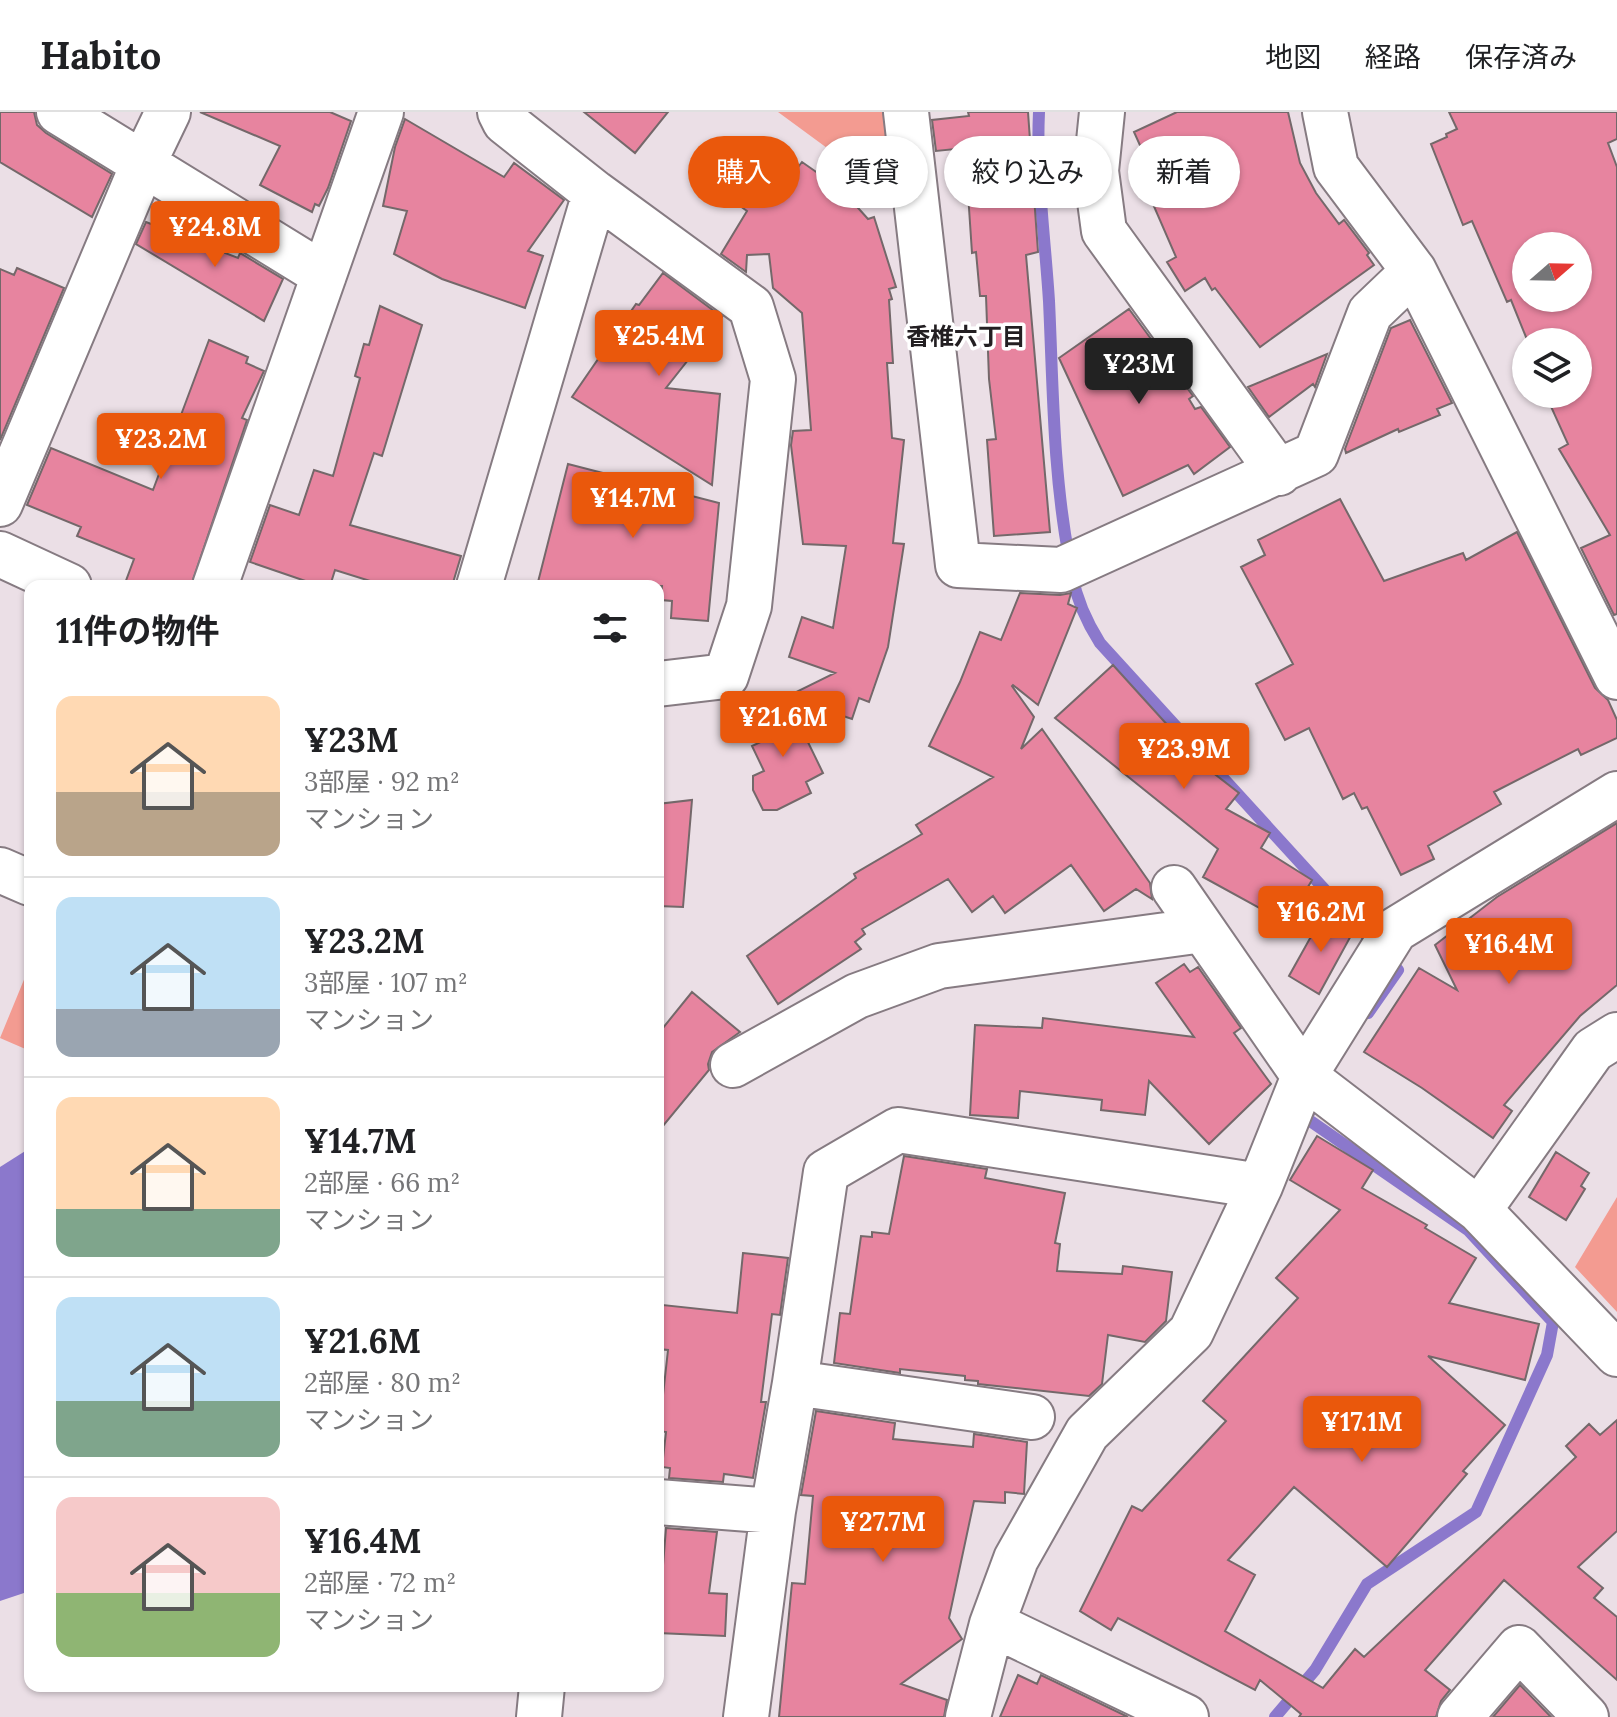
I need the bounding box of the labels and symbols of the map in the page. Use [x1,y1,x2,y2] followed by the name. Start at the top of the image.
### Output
[150,201,280,269] pin: ¥24.8M
[1512,232,1592,312] north arrow
[594,310,724,378] pin: ¥25.4M
[906,321,1026,352] district label: 香椎六丁目
[1092,338,1186,406] pin: ¥23M
[96,413,226,481] pin: ¥23.2M
[568,472,698,540] pin: ¥14.7M
[718,691,848,759] pin: ¥21.6M
[1119,723,1249,791] pin: ¥23.9M
[1256,886,1386,954] pin: ¥16.2M
[1444,918,1574,986] pin: ¥16.4M
[1297,1396,1427,1464] pin: ¥17.1M
[818,1496,948,1564] pin: ¥27.7M

